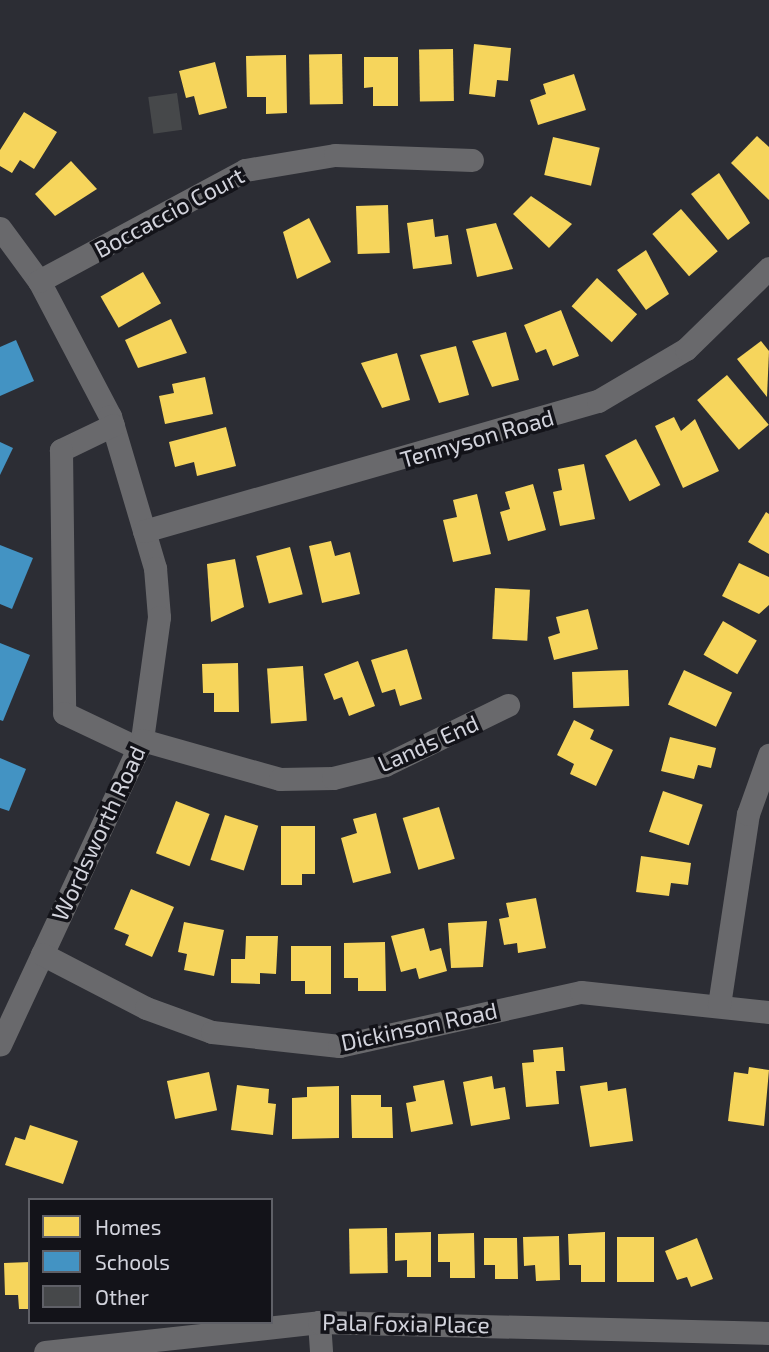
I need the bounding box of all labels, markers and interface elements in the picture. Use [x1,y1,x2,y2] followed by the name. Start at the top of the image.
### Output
[89,161,249,263] street label: Boccaccio Court
[397,403,557,473] street label: Tennyson Road
[373,709,483,777] street label: Lands End
[45,741,151,925] street label: Wordsworth Road
[338,996,500,1056] street label: Dickinson Road
[28,1198,273,1324] legend
[95,1214,161,1239] text: Homes
[95,1249,170,1274] text: Schools
[95,1284,149,1309] text: Other
[322,1308,490,1338] street label: Pala Foxia Place

